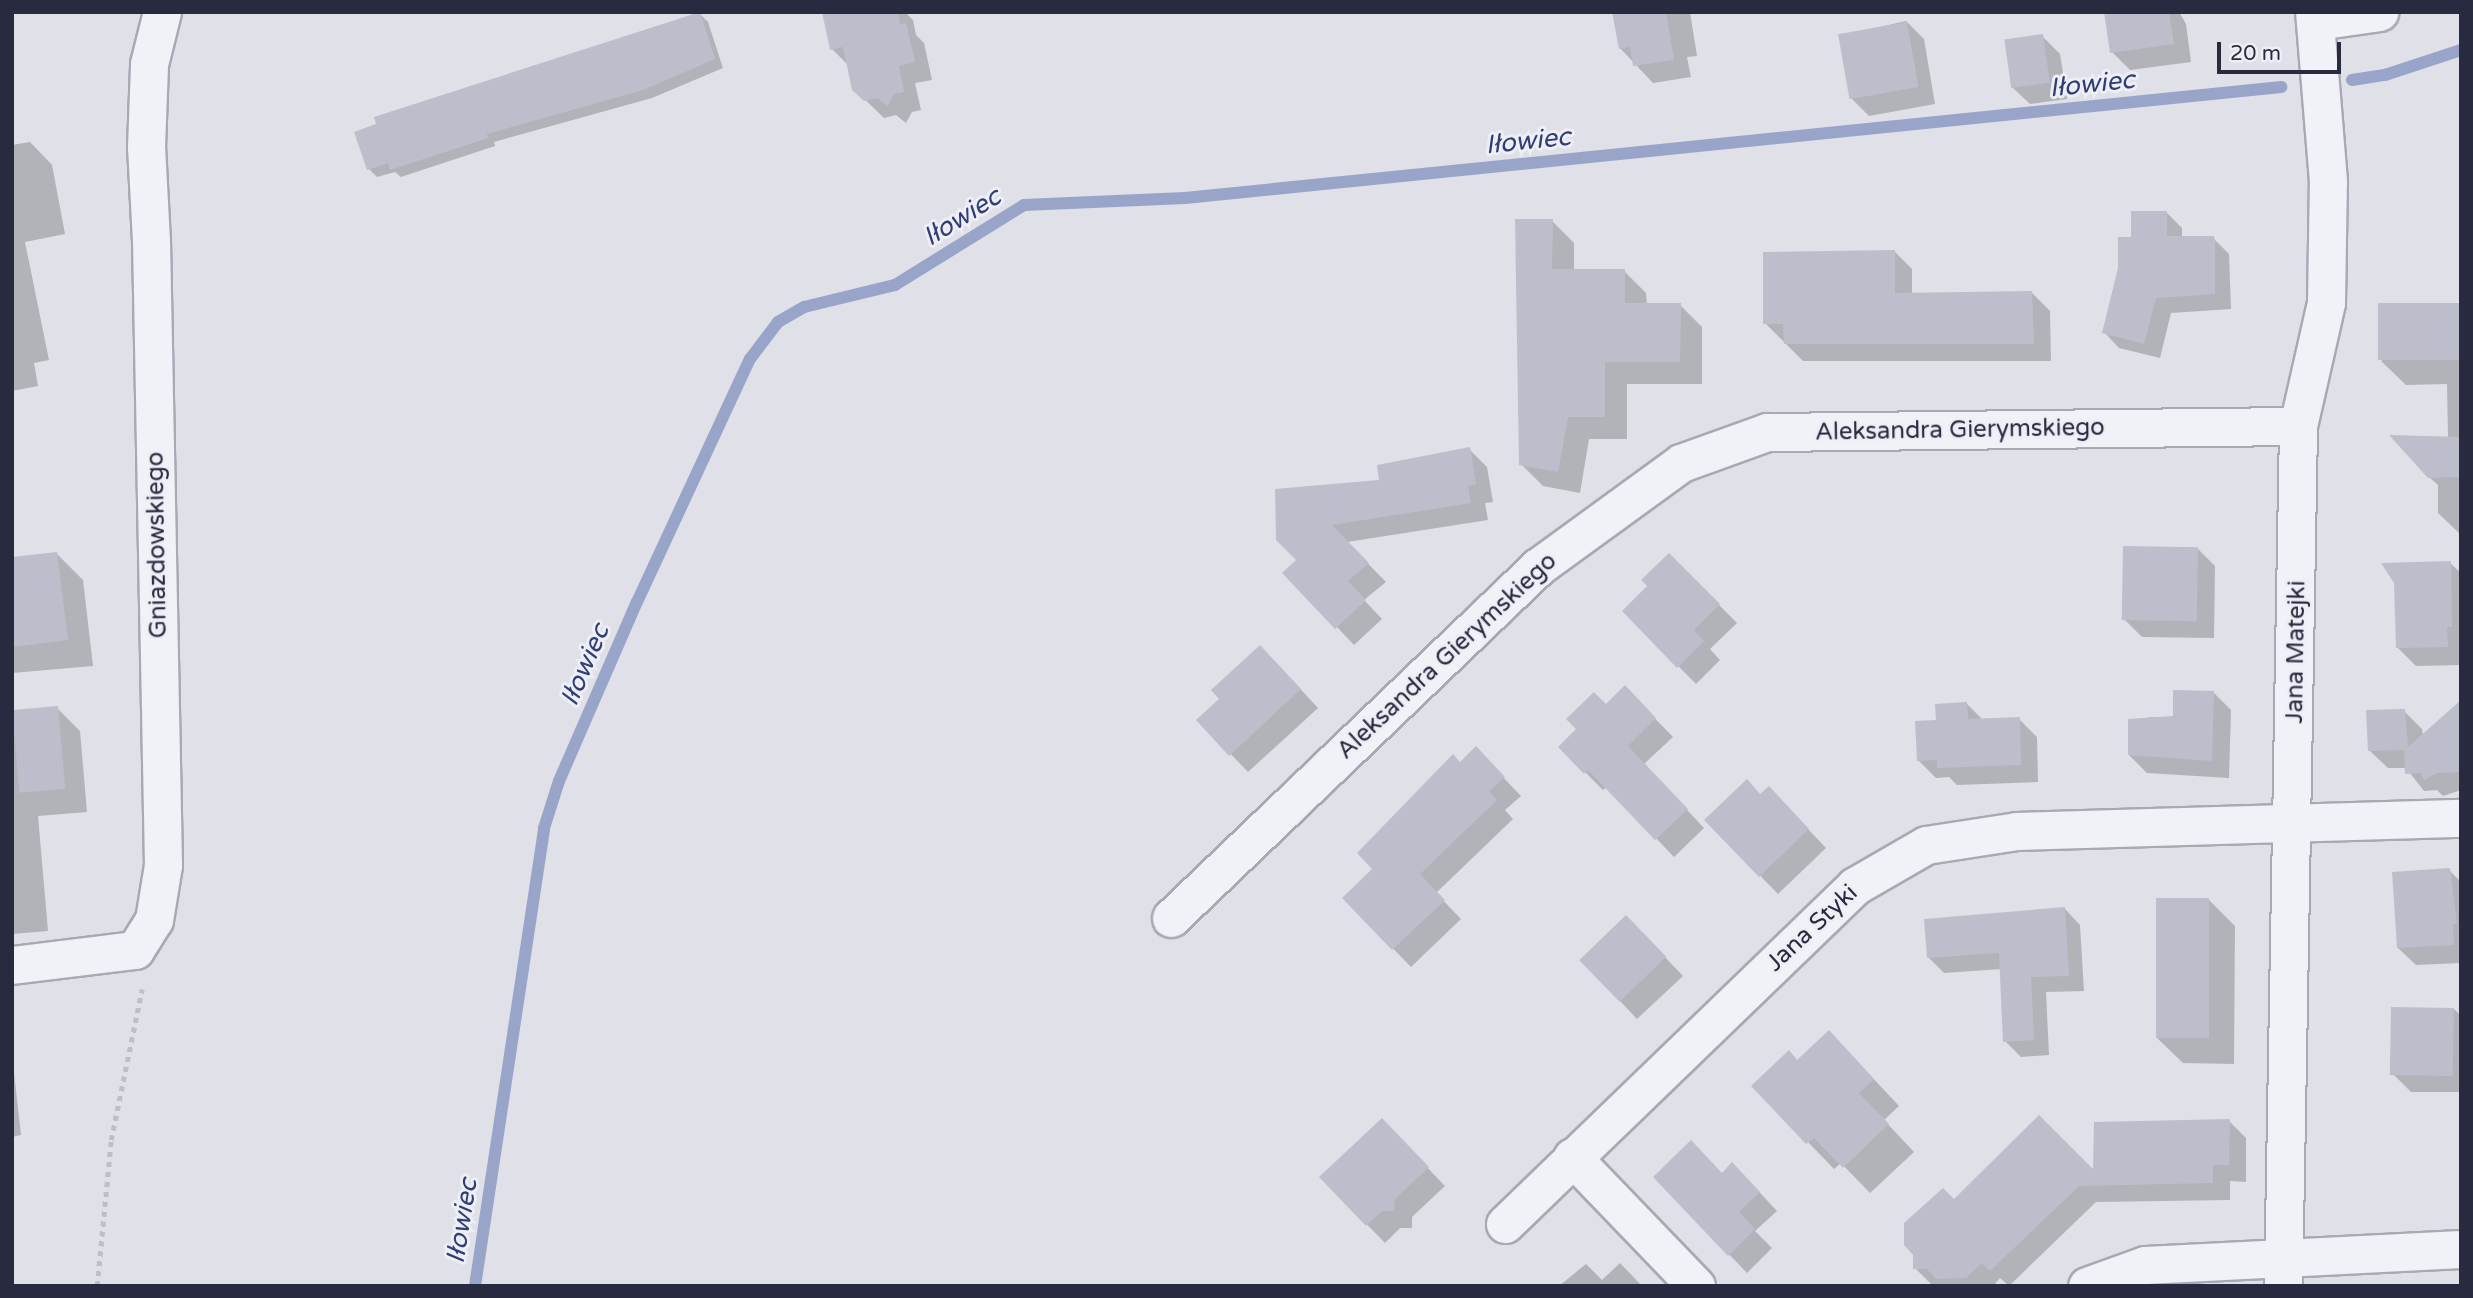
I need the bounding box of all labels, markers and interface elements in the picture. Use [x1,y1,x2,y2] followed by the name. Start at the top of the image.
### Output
[2221,28,2345,72] scale bar
[2230,41,2281,66] text: 20 m
[2048,64,2136,104] water label: Iłowiec
[1484,121,1572,161] water label: Iłowiec
[918,181,1006,253] water label: Iłowiec
[1815,413,2105,447] street label: Aleksandra Gierymskiego
[141,451,173,639] street label: Gniazdowskiego
[1331,547,1563,765] street label: Aleksandra Gierymskiego
[2280,580,2312,724] street label: Jana Matejki
[554,620,616,710] water label: Iłowiec
[1760,879,1864,977] street label: Jana Styki
[440,1176,484,1266] water label: Iłowiec

